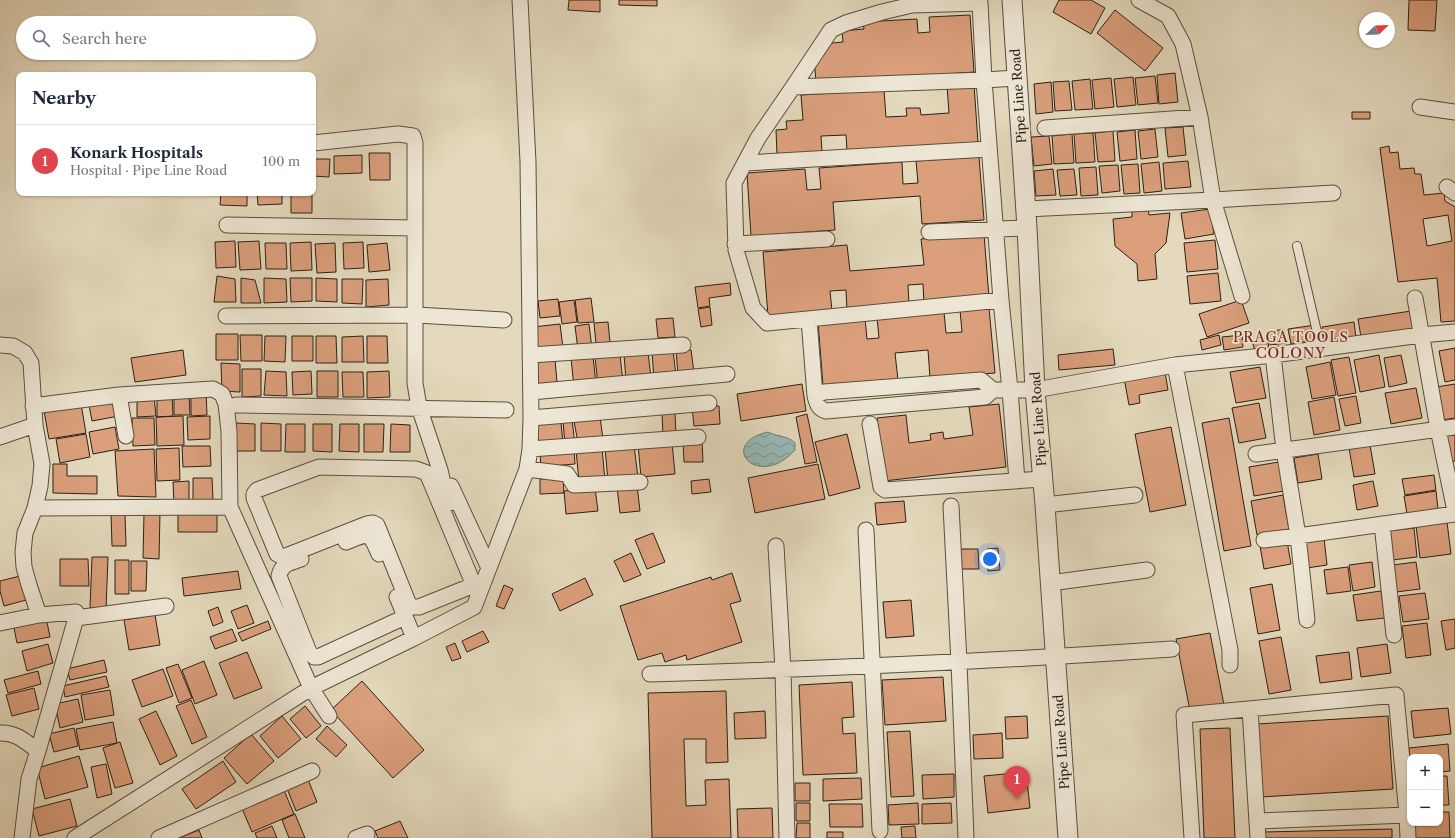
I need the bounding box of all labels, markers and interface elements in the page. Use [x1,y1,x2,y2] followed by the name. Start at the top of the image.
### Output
[1359,12,1395,48] north arrow
[16,16,316,60] search box
[30,27,52,49] icon: search
[62,29,147,48] text: Search here
[1007,48,1029,144] street label: Pipe Line Road
[32,88,96,108] text: Nearby
[70,143,203,162] text: Konark Hospitals
[42,153,48,169] text: 1
[262,153,300,169] text: 100 m
[70,162,227,178] text: Hospital · Pipe Line Road
[1233,328,1349,362] district label: PRAGA TOOLS COLONY
[1027,371,1049,467] street label: Pipe Line Road
[980,549,1000,569] your location
[1050,694,1072,790] street label: Pipe Line Road
[1407,754,1443,826] map controls
[1407,754,1443,790] button: +
[1004,766,1030,799] pin: 1
[1407,790,1443,826] button: −

